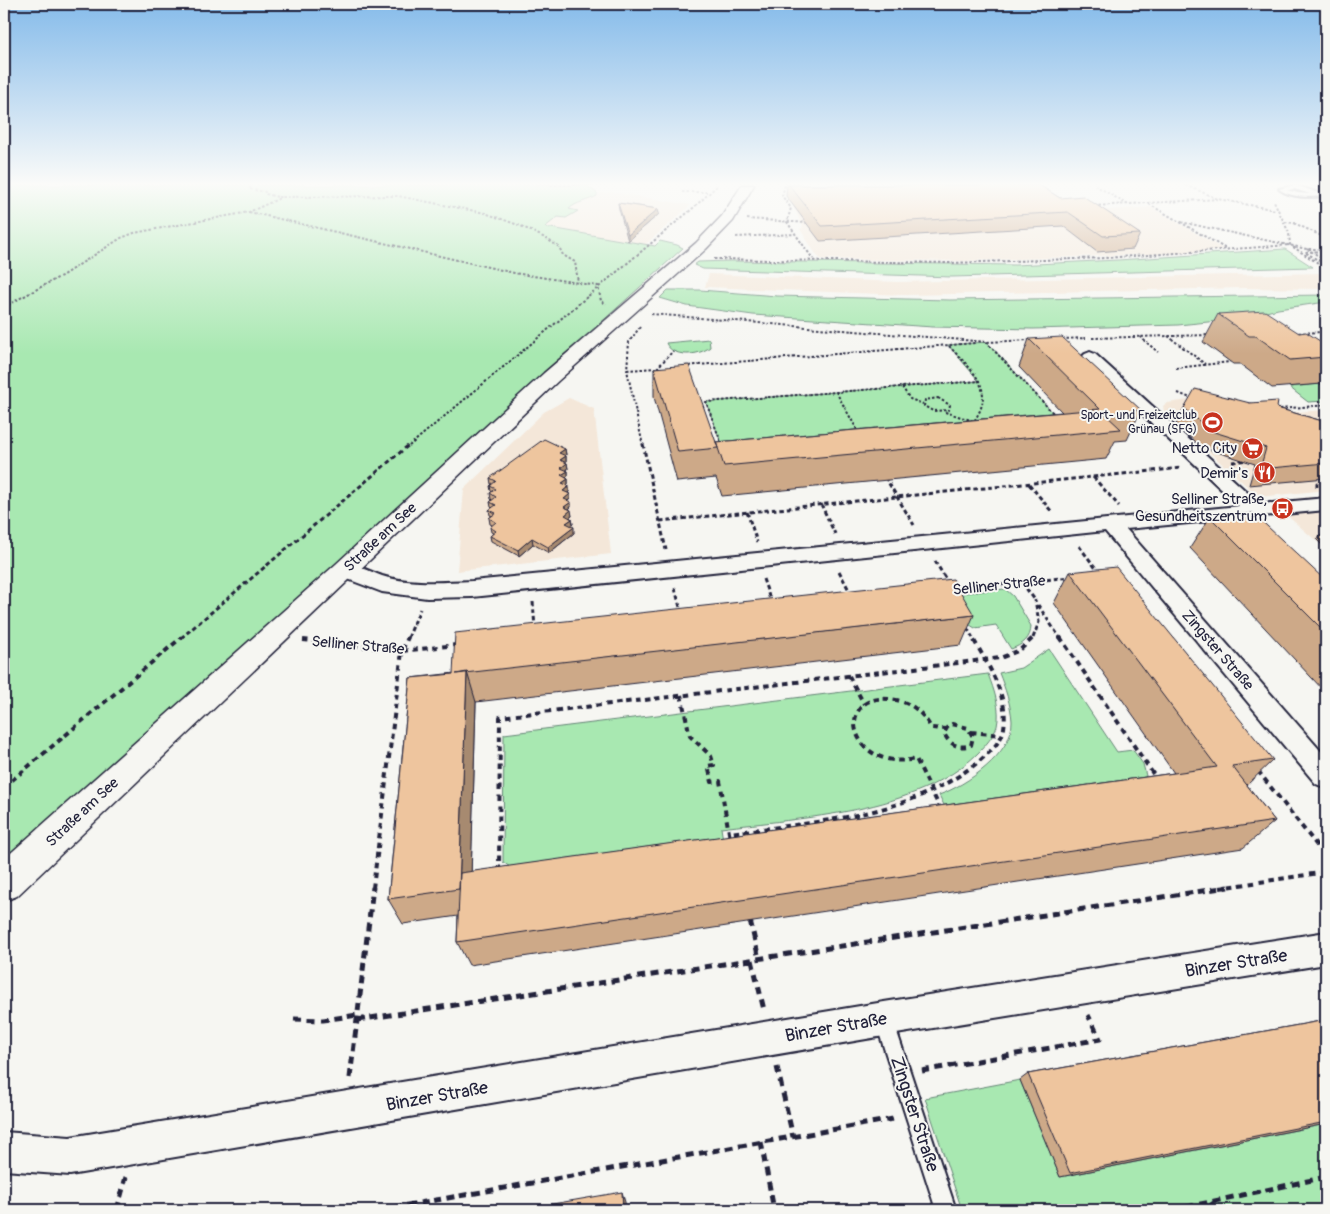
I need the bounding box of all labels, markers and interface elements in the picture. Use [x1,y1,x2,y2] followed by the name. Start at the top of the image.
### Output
[1080,408,1197,437] place label: Sport- und Freizeitclub Grünau (SFG)
[1201,410,1225,434] sports icon: Sport- und Freizeitclub Grünau (SFG)
[1241,436,1265,460] supermarket icon: Netto City
[1172,439,1238,458] place label: Netto City
[1252,461,1276,485] restaurant icon: Demir's
[1200,464,1248,483] place label: Demir's
[1135,490,1267,526] place label: Selliner Straße, Gesundheitszentrum
[1271,496,1295,520] bus stop icon: Selliner Straße, Gesundheitszentrum
[340,498,421,576] street label: Straße am See
[952,571,1047,600] street label: Selliner Straße
[1178,606,1258,695] street label: Zingster Straße
[311,632,406,659] street label: Selliner Straße
[42,773,123,851] street label: Straße am See
[1183,944,1289,983] street label: Binzer Straße
[783,1007,889,1048] street label: Binzer Straße
[885,1053,944,1175] street label: Zingster Straße
[384,1076,490,1117] street label: Binzer Straße

